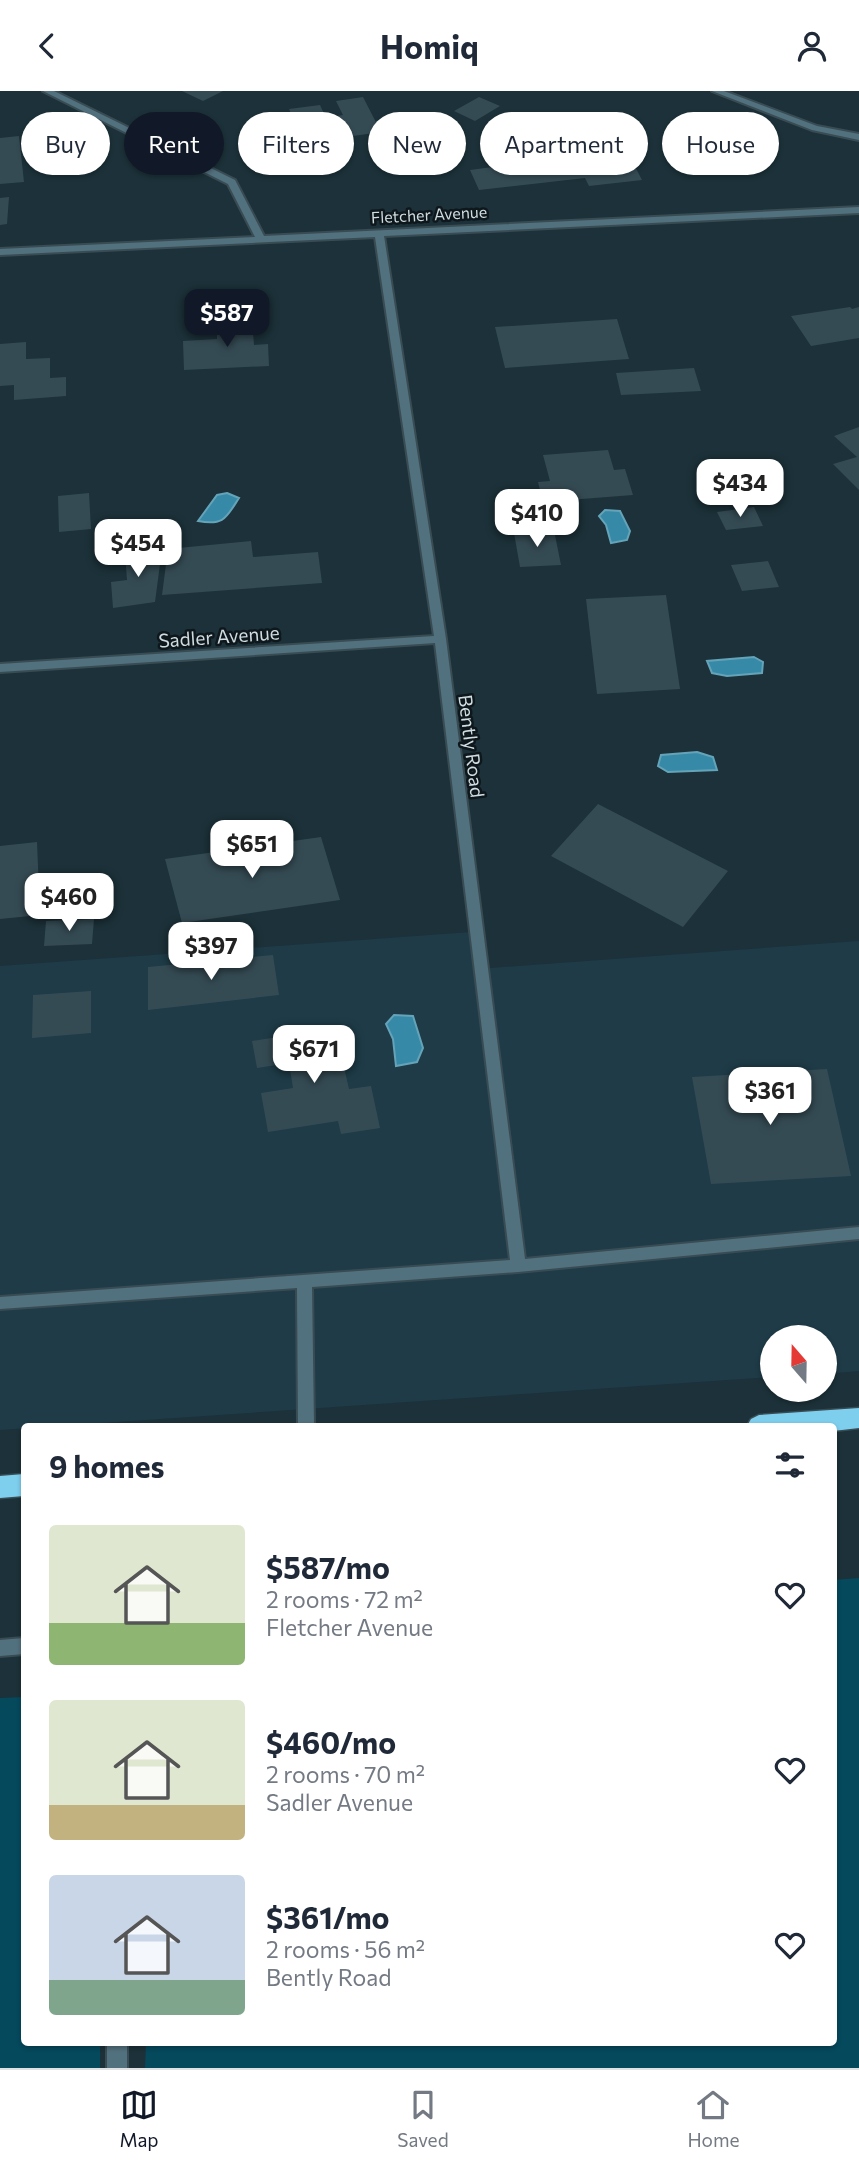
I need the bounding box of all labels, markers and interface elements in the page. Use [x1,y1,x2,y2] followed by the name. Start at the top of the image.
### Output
[380,26,479,66] text: Homiq
[28,27,66,65] icon: back
[793,27,831,65] icon: person
[21,112,110,175] chip: Buy
[124,112,224,175] chip: Rent
[238,112,354,175] chip: Filters
[368,112,466,175] chip: New
[480,112,648,175] chip: Apartment
[662,112,779,175] chip: House
[370,201,488,227] street label: Fletcher Avenue
[186,289,268,349] pin: $587
[200,298,254,326] text: $587
[699,459,781,519] pin: $434
[713,468,767,496] text: $434
[496,489,578,549] pin: $410
[511,498,563,526] text: $410
[97,519,179,579] pin: $454
[111,528,165,556] text: $454
[158,620,280,652] street label: Sadler Avenue
[454,693,490,799] street label: Bently Road
[211,821,293,880] pin: $651
[226,829,278,857] text: $651
[28,873,110,933] pin: $460
[41,882,97,910] text: $460
[170,923,252,982] pin: $397
[184,931,238,959] text: $397
[273,1025,355,1085] pin: $671
[289,1034,339,1062] text: $671
[729,1067,811,1127] pin: $361
[744,1076,796,1104] text: $361
[760,1325,836,1402] north arrow
[760,1325,837,1402] map controls
[771,1446,809,1484] icon: filters
[49,1447,164,1484] text: 9 homes
[266,1548,390,1585] text: $587/mo
[105,1553,189,1637] icon: home
[771,1576,809,1614] icon: heart
[266,1585,423,1613] text: 2 rooms · 72 m²
[266,1613,433,1641] text: Fletcher Avenue
[266,1723,396,1760] text: $460/mo
[105,1728,189,1812] icon: home
[771,1751,809,1789] icon: heart
[266,1760,425,1788] text: 2 rooms · 70 m²
[266,1788,413,1816] text: Sadler Avenue
[266,1898,390,1935] text: $361/mo
[105,1903,189,1987] icon: home
[771,1926,809,1964] icon: heart
[266,1935,425,1963] text: 2 rooms · 56 m²
[266,1963,391,1991] text: Bently Road
[119,2086,159,2151] tab: Map
[397,2086,449,2151] tab: Saved
[687,2086,740,2151] tab: Home

